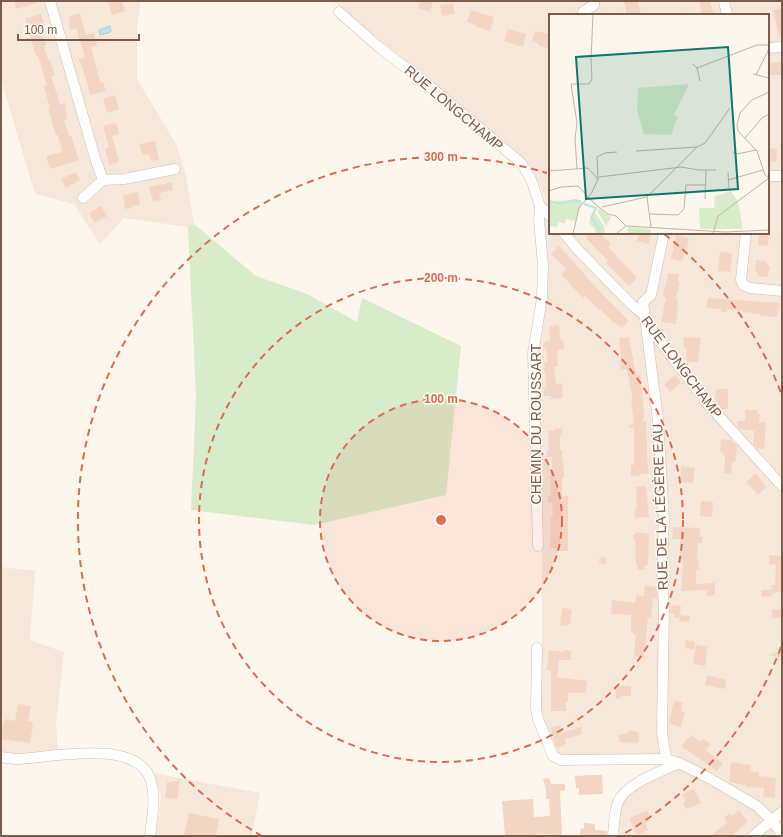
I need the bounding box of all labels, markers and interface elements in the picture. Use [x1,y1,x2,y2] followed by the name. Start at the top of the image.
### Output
[549,14,769,234] inset map
[18,16,139,42] scale bar
[24,23,57,37] text: 100 m
[401,62,507,154] street label: RUE LONGCHAMP
[424,150,458,164] text: 300 m
[424,271,458,285] text: 200 m
[638,313,726,421] street label: RUE LONGCHAMP
[528,343,544,504] street label: CHEMIN DU ROUSSART
[424,392,458,406] text: 100 m
[649,424,671,590] street label: RUE DE LA LÉGÈRE EAU
[434,513,448,527] centre of rings

